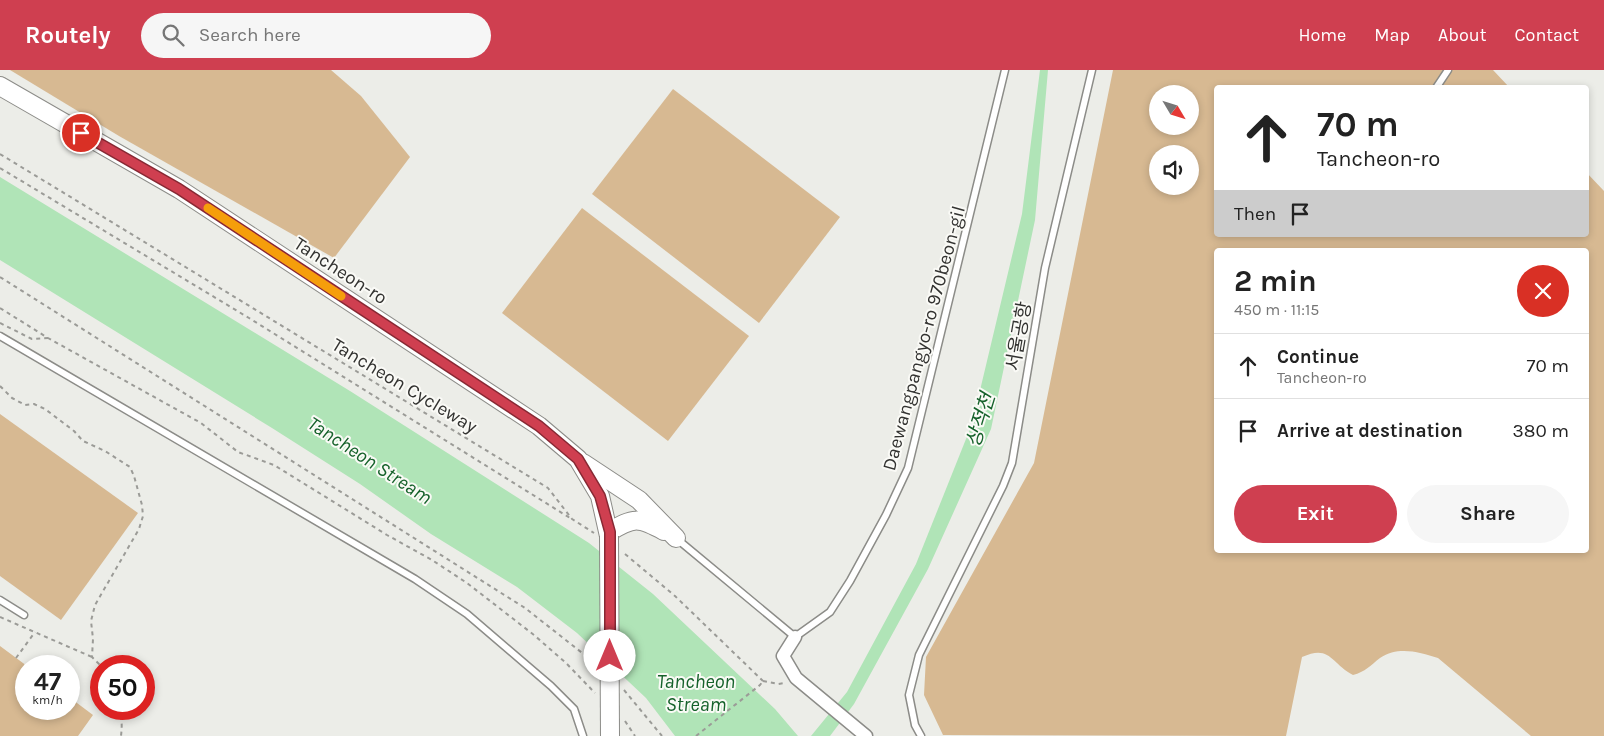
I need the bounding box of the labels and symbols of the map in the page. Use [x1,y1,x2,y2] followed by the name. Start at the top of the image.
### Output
[1149,85,1199,135] north arrow
[60,112,102,154] pin
[878,203,970,473] street label: Daewangpangyo-ro 970beon-gil
[290,233,391,309] street label: Tancheon-ro
[1002,300,1036,373] street label: 서울공항
[328,334,481,438] street label: Tancheon Cycleway
[961,388,1000,450] water label: 상적천
[303,412,436,509] water label: Tancheon Stream
[583,629,635,681] position arrow
[90,655,155,720] speed limit sign: 50
[657,670,735,716] water label: Tancheon Stream

